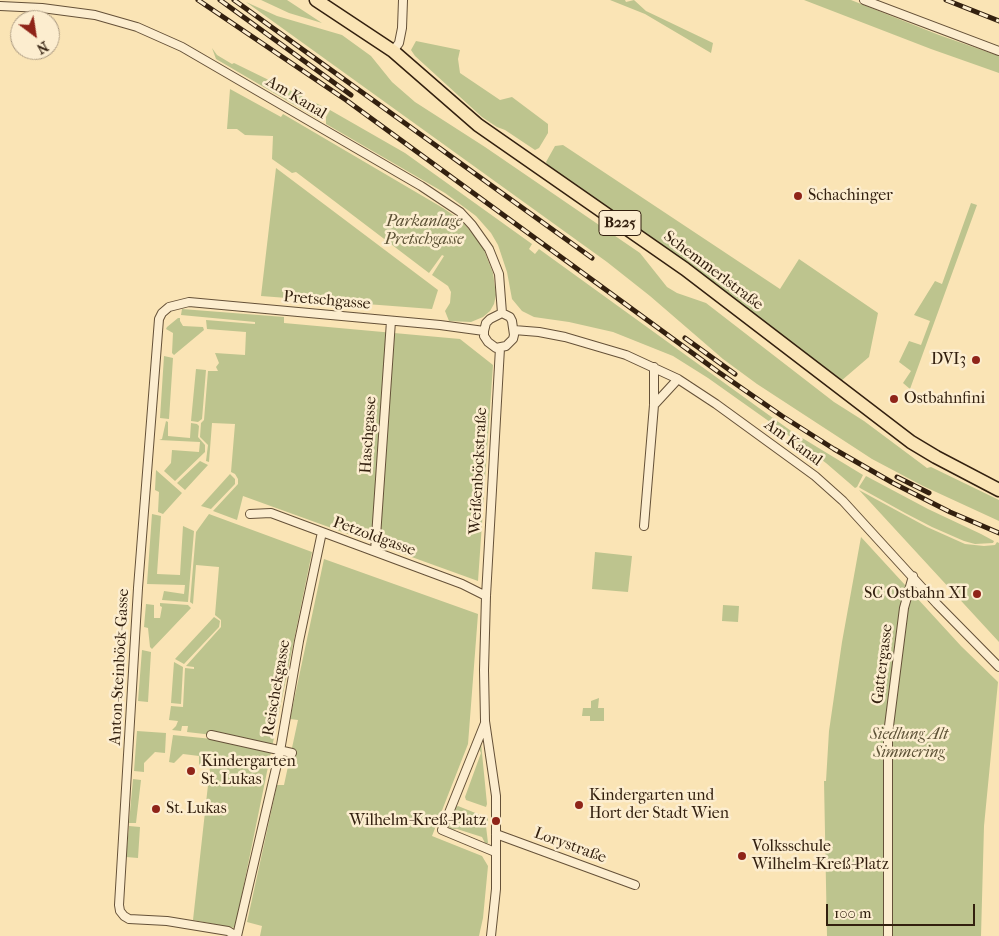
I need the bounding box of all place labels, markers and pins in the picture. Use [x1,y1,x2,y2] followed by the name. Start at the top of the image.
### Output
[808,186,893,206] place label: Schachinger
[792,190,804,202] marker: Schachinger
[931,350,966,370] place label: DVI3
[970,354,982,366] marker: DVI3
[904,389,985,409] place label: Ostbahnfini
[888,393,900,405] marker: Ostbahnfini
[864,584,967,604] place label: SC Ostbahn XI
[971,588,983,600] marker: SC Ostbahn XI
[201,752,296,790] place label: Kindergarten St. Lukas
[185,765,197,777] marker: Kindergarten St. Lukas
[589,786,729,824] place label: Kindergarten und Hort der Stadt Wien
[166,799,227,819] place label: St. Lukas
[573,799,585,811] marker: Kindergarten und Hort der Stadt Wien
[150,803,162,815] marker: St. Lukas
[349,811,486,831] place label: Wilhelm-Kreß-Platz
[490,815,502,827] marker: Wilhelm-Kreß-Platz
[752,837,889,875] place label: Volksschule Wilhelm-Kreß-Platz
[736,850,748,862] marker: Volksschule Wilhelm-Kreß-Platz

